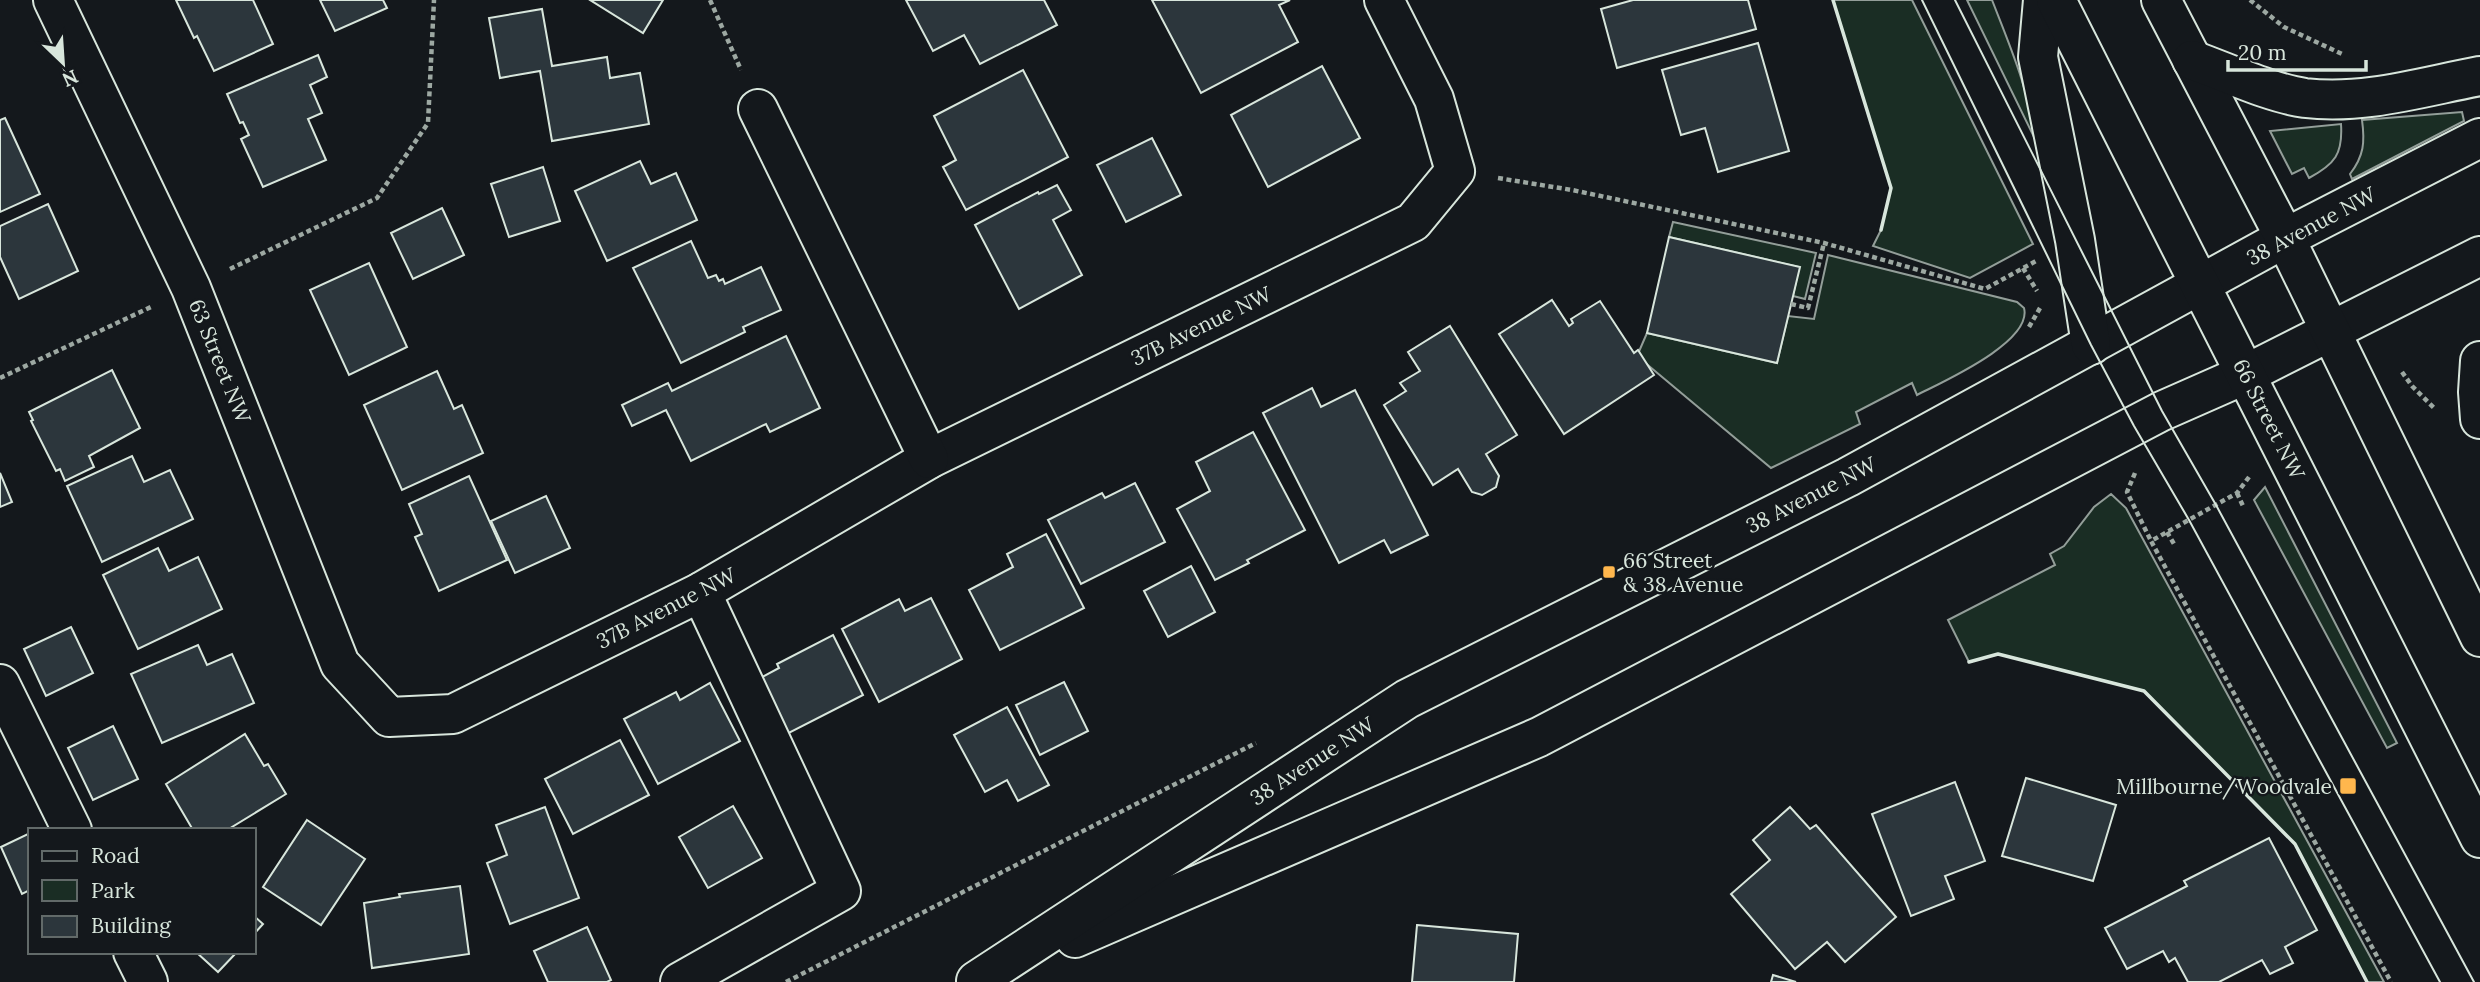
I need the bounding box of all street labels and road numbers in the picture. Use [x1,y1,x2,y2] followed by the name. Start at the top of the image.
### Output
[2242,180,2381,271] street label: 38 Avenue NW
[1126,280,1277,372] street label: 37B Avenue NW
[183,295,258,428] street label: 63 Street NW
[2227,354,2311,485] street label: 66 Street NW
[1741,450,1882,539] street label: 38 Avenue NW
[592,561,741,655] street label: 37B Avenue NW
[1245,710,1380,811] street label: 38 Avenue NW

